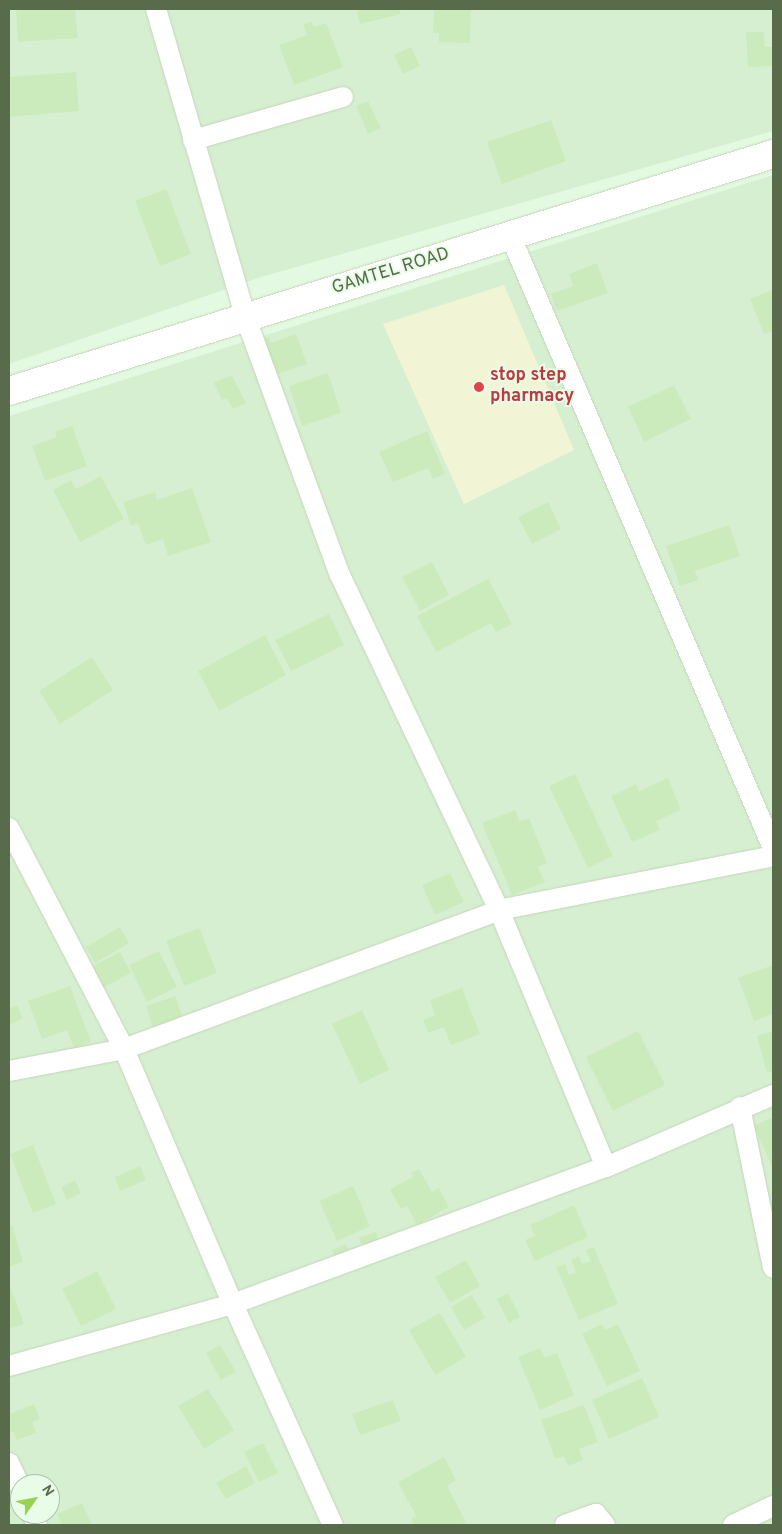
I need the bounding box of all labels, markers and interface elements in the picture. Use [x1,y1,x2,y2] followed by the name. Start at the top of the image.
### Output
[329,244,453,300] street label: GAMTEL ROAD
[490,366,574,408] place label: stop step pharmacy
[472,380,486,394] marker: stop step pharmacy
[10,1474,60,1524] north arrow
[37,1482,57,1500] text: N

